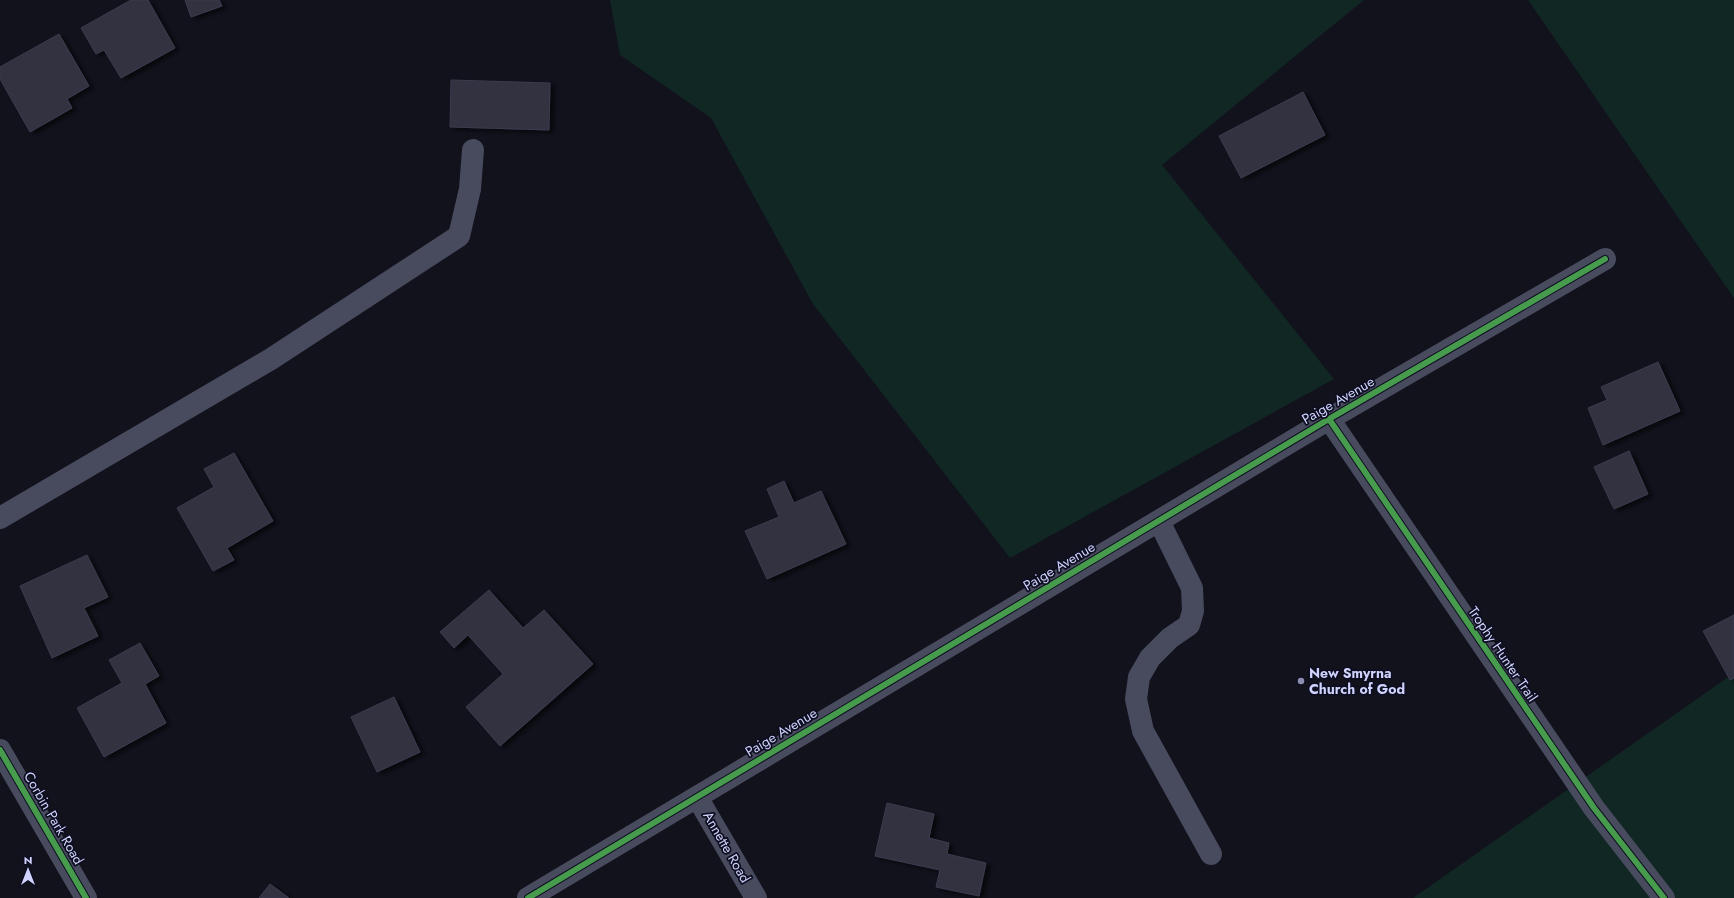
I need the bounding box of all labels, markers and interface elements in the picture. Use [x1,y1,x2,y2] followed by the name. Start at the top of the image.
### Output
[1298,371,1378,429] street label: Paige Avenue
[1019,537,1099,595] street label: Paige Avenue
[1464,602,1542,706] street label: Trophy Hunter Trail
[1309,663,1405,699] place label: New Smyrna Church of God
[1296,676,1306,686] marker: New Smyrna Church of God
[741,703,821,761] street label: Paige Avenue
[19,768,89,868] street label: Corbin Park Road
[698,808,756,886] street label: Annette Road
[8,850,48,890] north arrow
[24,852,32,868] text: N

